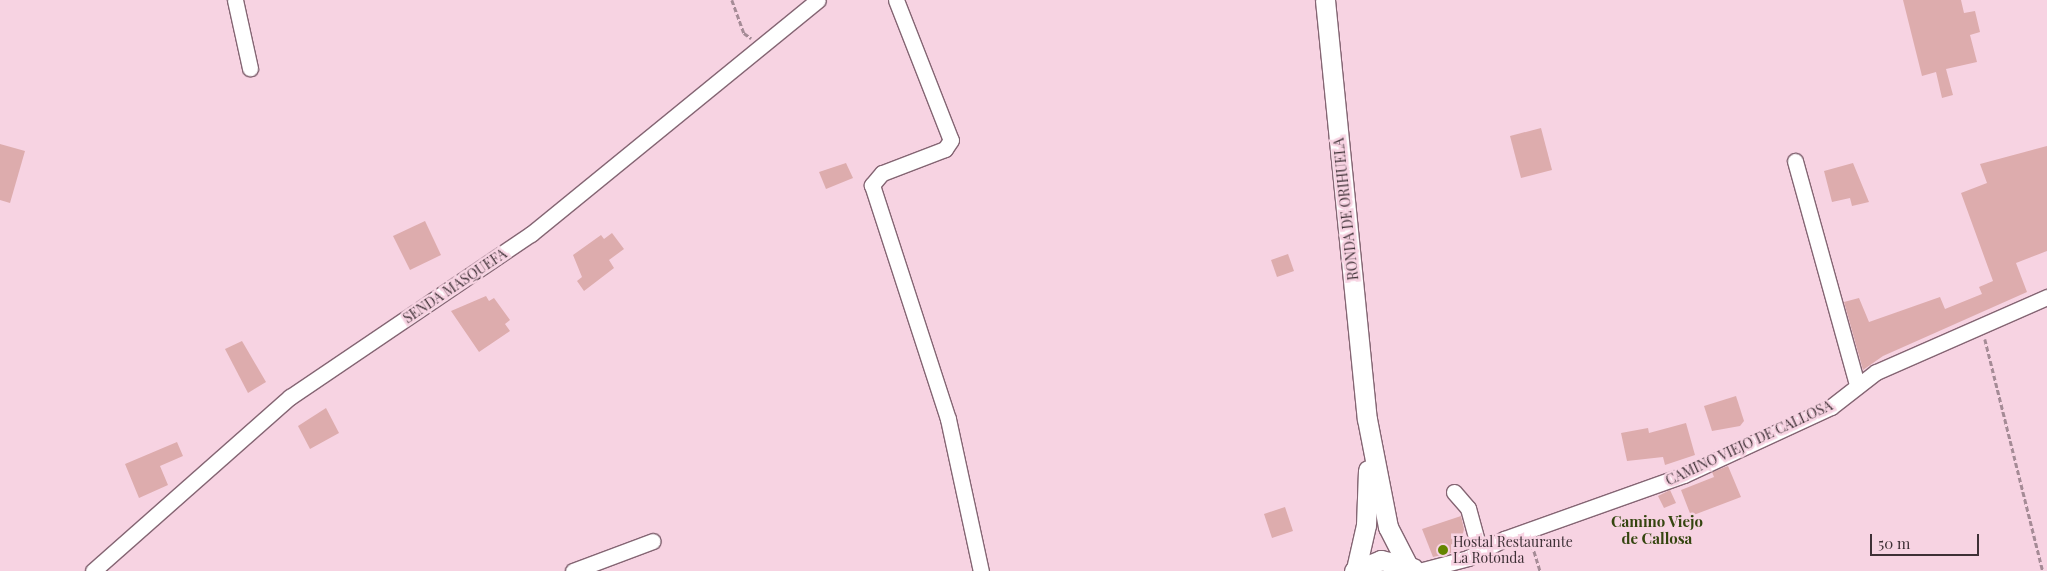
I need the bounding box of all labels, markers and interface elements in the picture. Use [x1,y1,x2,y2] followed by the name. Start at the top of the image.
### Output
[1330,137,1362,281] street label: RONDA DE ORIHUELA
[400,245,510,327] street label: SENDA MASQUEFA
[1663,397,1835,489] street label: CAMINO VIEJO DE CALLOSA
[1611,512,1703,547] district label: Camino Viejo de Callosa
[1872,524,1981,556] scale bar
[1878,533,1910,553] text: 50 m
[1453,534,1573,566] place label: Hostal Restaurante La Rotonda
[1437,544,1449,556] marker: Hostal Restaurante La Rotonda

